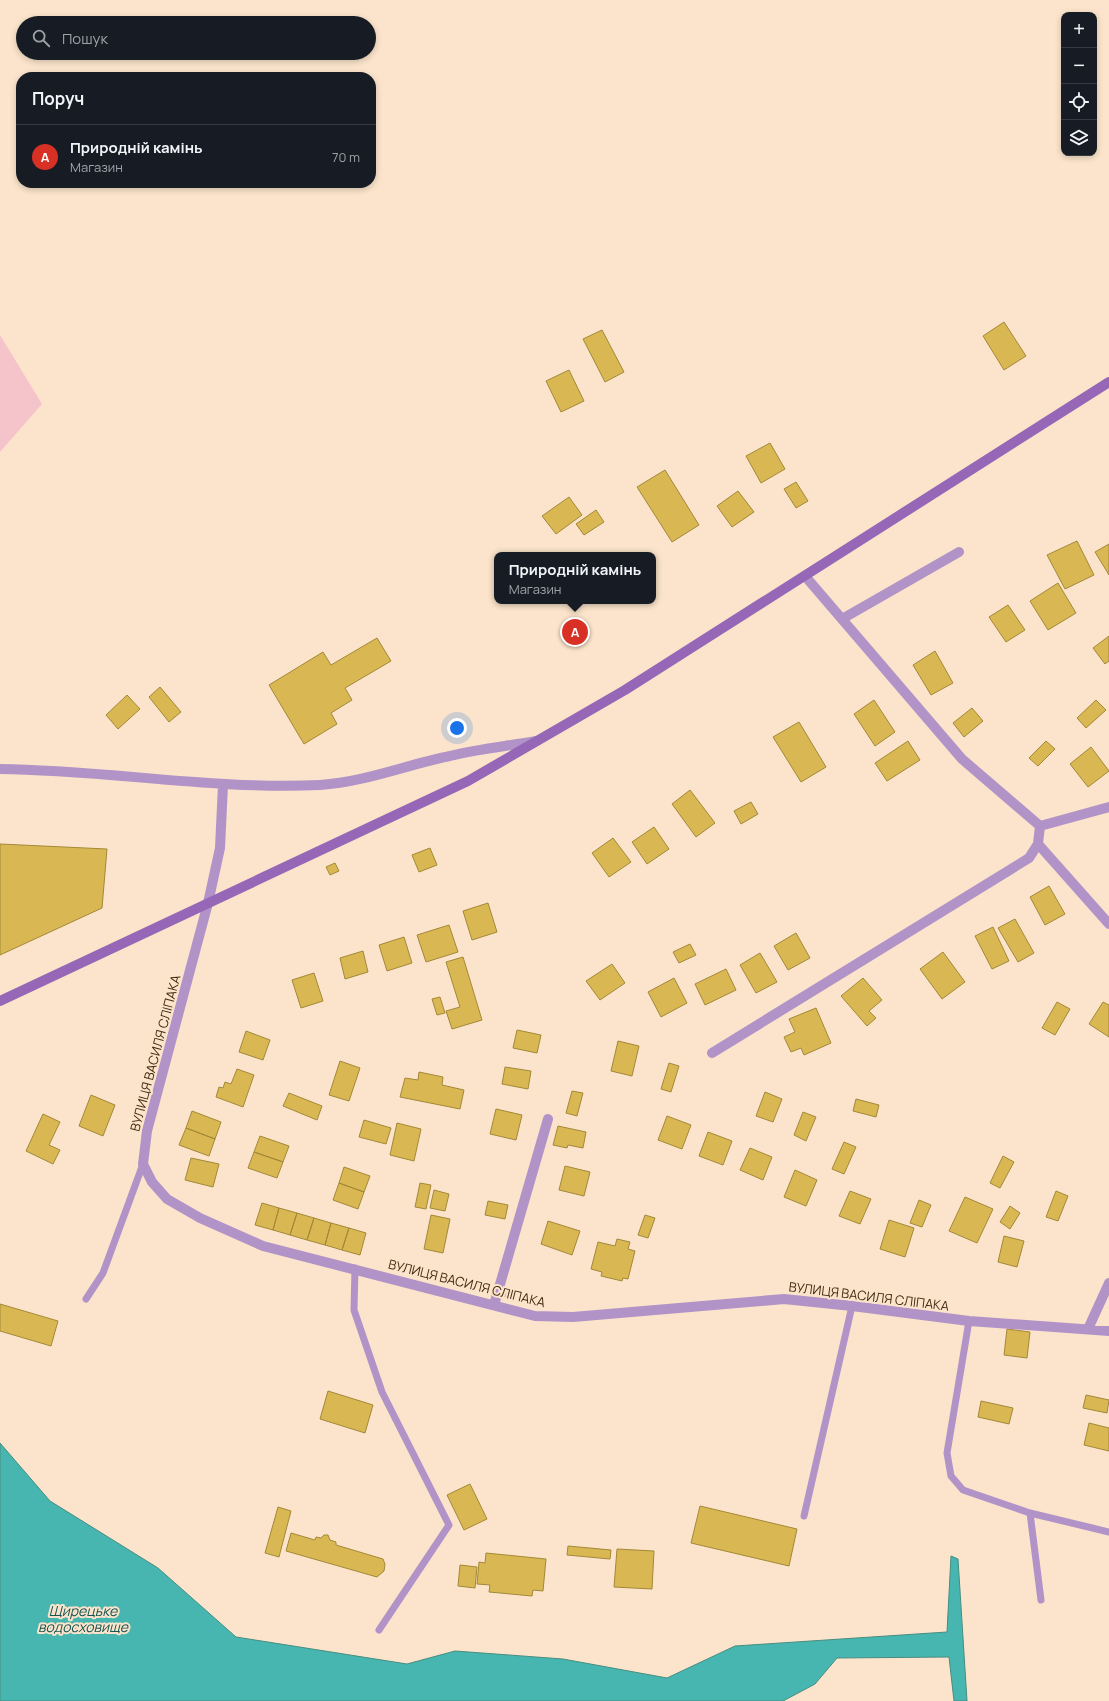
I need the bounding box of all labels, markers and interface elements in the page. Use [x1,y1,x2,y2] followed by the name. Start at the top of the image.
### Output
[1061,12,1097,156] map controls
[1061,12,1097,48] button: +
[16,16,376,60] search box
[30,27,52,49] icon: search
[62,28,108,49] text: Пошук
[1061,48,1097,84] button: −
[1061,84,1097,120] button: locate
[32,87,84,110] text: Поруч
[1061,120,1097,156] button: layers
[70,137,203,158] text: Природній камінь
[41,148,49,166] text: A
[332,148,360,166] text: 70 m
[70,158,123,176] text: Магазин
[494,552,656,604] popup
[509,559,641,580] text: Природній камінь
[509,580,562,598] text: Магазин
[562,617,588,647] pin: A
[447,718,467,738] your location
[125,973,185,1133] street label: ВУЛИЦЯ ВАСИЛЯ СЛІПАКА
[387,1255,547,1311] street label: ВУЛИЦЯ ВАСИЛЯ СЛІПАКА
[788,1277,950,1315] street label: ВУЛИЦЯ ВАСИЛЯ СЛІПАКА
[38,1601,129,1636] water label: Щирецьке водосховище

